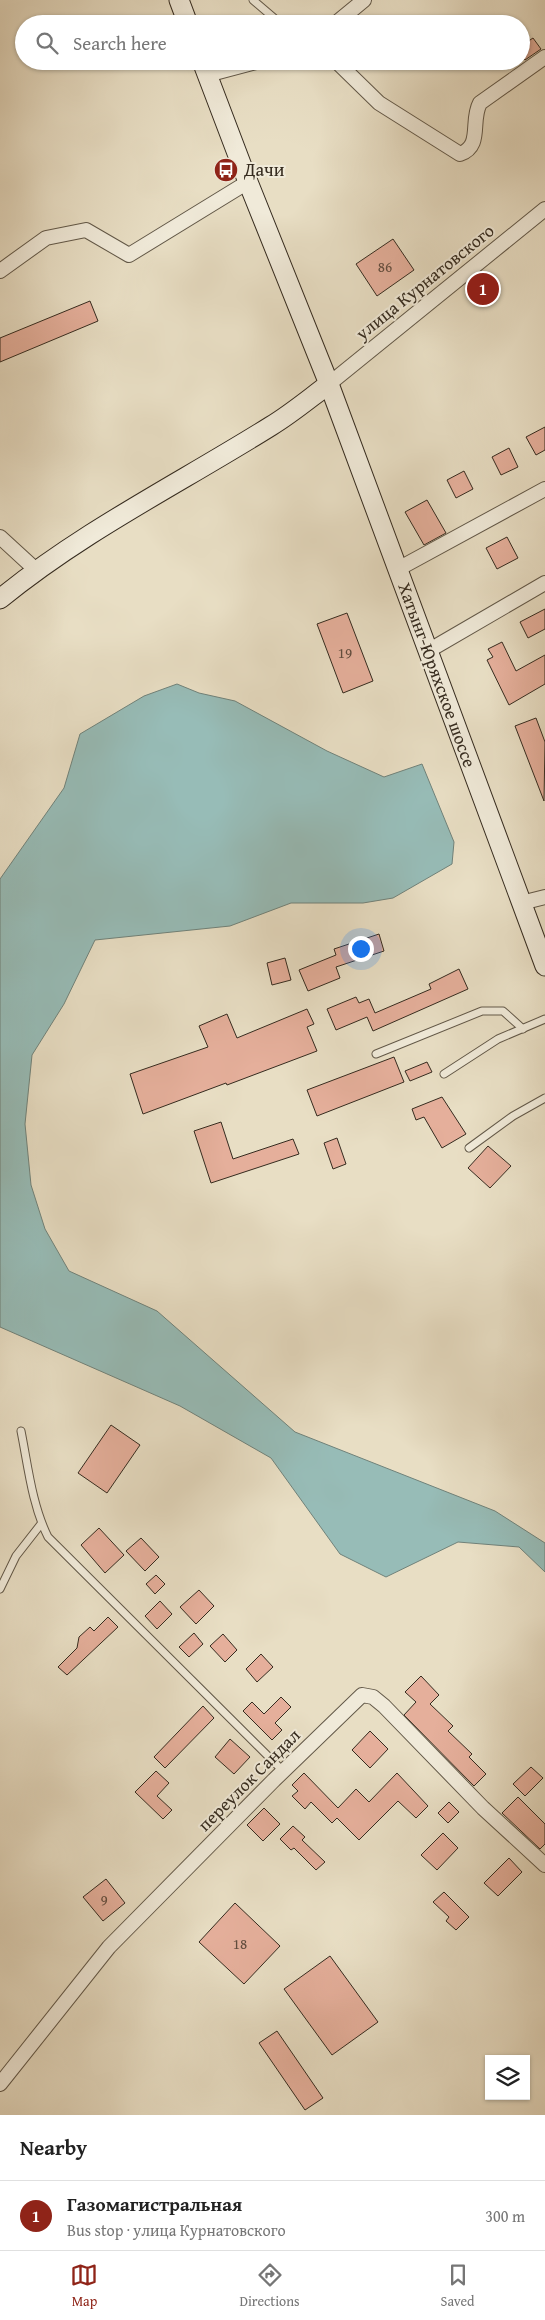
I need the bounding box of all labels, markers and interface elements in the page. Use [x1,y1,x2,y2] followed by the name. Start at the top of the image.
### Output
[15,15,530,70] search box
[33,29,61,57] icon: search
[73,29,167,57] text: Search here
[243,156,285,183] place label: Дачи
[213,157,239,183] bus stop icon: Дачи
[349,217,500,347] street label: улица Курнатовского
[378,256,392,277] house number: 86
[467,270,499,308] pin: 1
[391,579,483,771] street label: Хатынг-Юряхское шоссе
[338,642,352,663] house number: 19
[348,936,374,962] your location
[191,1722,306,1837] street label: переулок Сандал
[100,1889,108,1910] house number: 9
[233,1933,247,1954] house number: 18
[485,2055,530,2100] map controls
[485,2055,530,2100] button: layers
[20,2132,87,2163] text: Nearby
[67,2190,242,2218] text: Газомагистральная
[32,2204,40,2228] text: 1
[485,2204,525,2228] text: 300 m
[67,2218,286,2242] text: Bus stop · улица Курнатовского
[70,2261,98,2311] tab: Map
[239,2261,300,2311] tab: Directions
[441,2261,475,2311] tab: Saved

